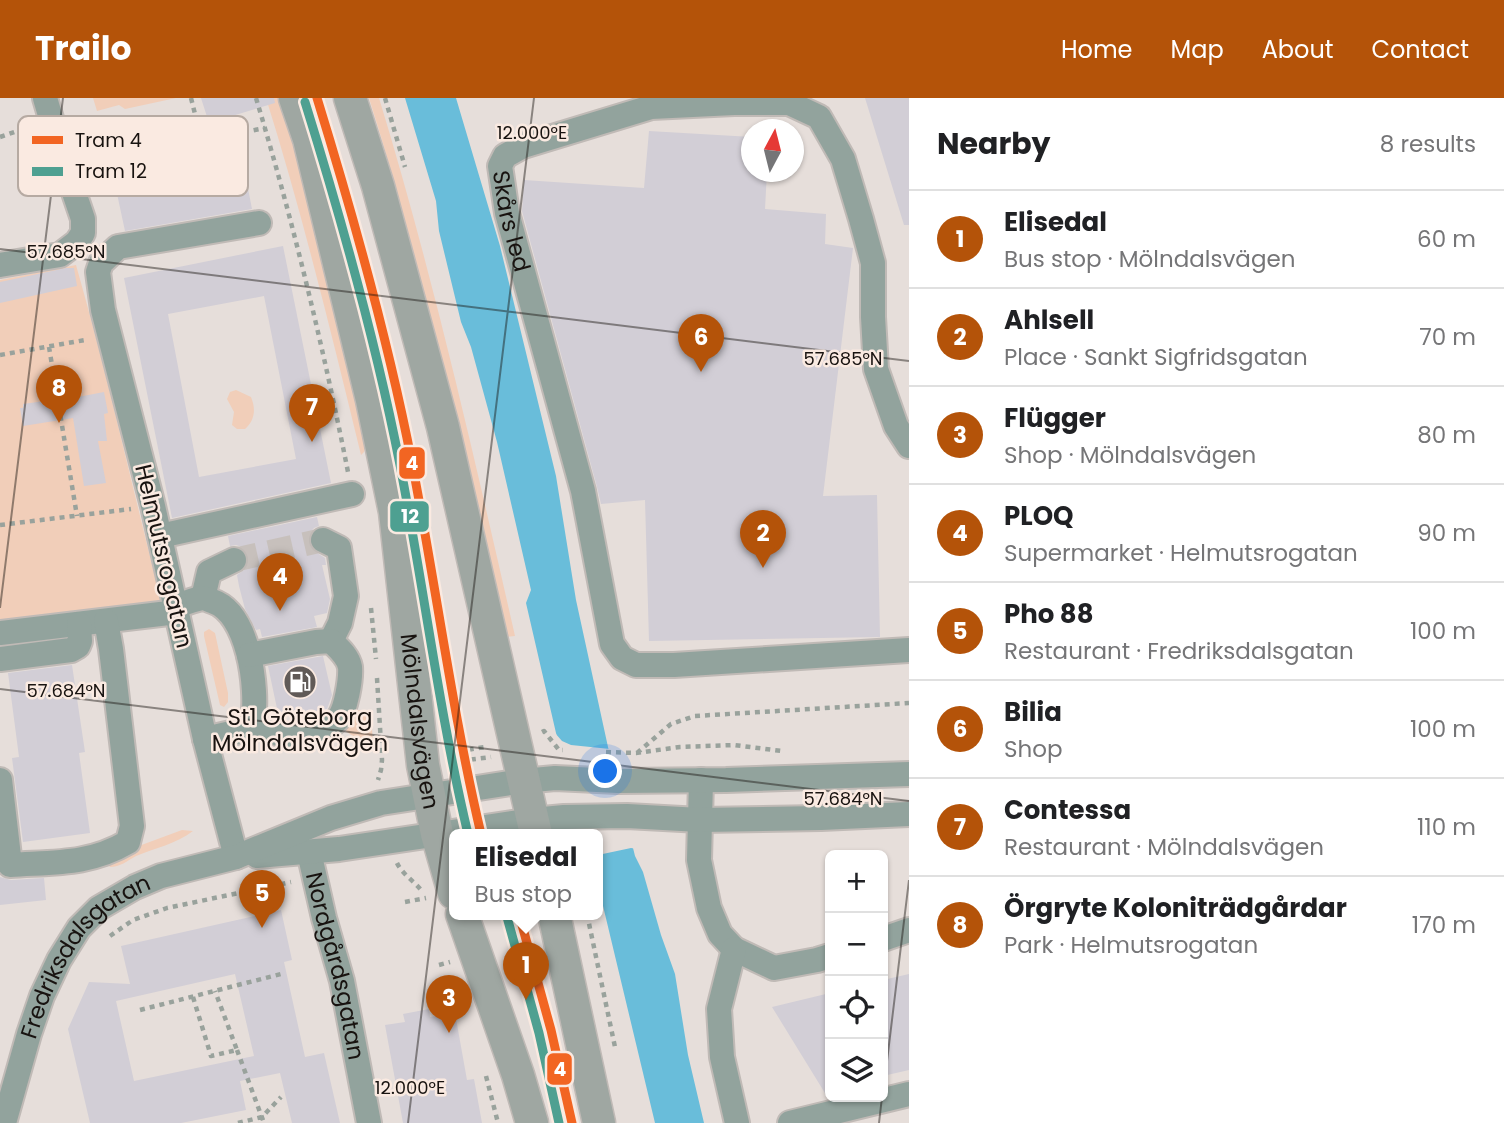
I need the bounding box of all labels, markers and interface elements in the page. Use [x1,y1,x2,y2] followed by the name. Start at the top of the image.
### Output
[35,25,132,72] text: Trailo
[1061,33,1133,66] text: Home
[1171,33,1224,66] text: Map
[1262,33,1333,66] text: About
[1371,33,1469,66] text: Contact
[18,116,248,196] legend
[741,119,804,182] north arrow
[497,120,567,145] text: 12.000°E
[937,122,1051,165] text: Nearby
[75,127,142,154] text: Tram 4
[1380,128,1476,160] text: 8 results
[75,158,147,185] text: Tram 12
[485,168,538,275] street label: Skårs led
[1004,204,1107,240] text: Elisedal
[956,223,964,255] text: 1
[1417,223,1476,255] text: 60 m
[26,239,106,264] text: 57.685°N
[1004,243,1295,275] text: Bus stop · Mölndalsvägen
[1004,302,1094,338] text: Ahlsell
[678,314,724,372] pin: 6
[953,321,967,353] text: 2
[1419,321,1476,353] text: 70 m
[1004,341,1308,373] text: Place · Sankt Sigfridsgatan
[803,346,883,371] text: 57.685°N
[36,365,82,423] pin: 8
[289,384,335,442] pin: 7
[1004,400,1106,436] text: Flügger
[953,419,967,451] text: 3
[1417,419,1476,451] text: 80 m
[1004,439,1256,471] text: Shop · Mölndalsvägen
[398,446,426,480] line badge: 4
[406,450,419,477] text: 4
[127,461,201,651] street label: Helmutsrogatan
[1004,498,1074,534] text: PLOQ
[389,500,430,533] line badge: 12
[401,503,419,530] text: 12
[740,510,786,568] pin: 2
[952,517,968,549] text: 4
[1417,517,1476,549] text: 90 m
[1004,537,1358,569] text: Supermarket · Helmutsrogatan
[257,553,303,611] pin: 4
[1004,596,1094,632] text: Pho 88
[953,615,967,647] text: 5
[1410,615,1476,647] text: 100 m
[393,632,448,812] street label: Mölndalsvägen
[1004,635,1354,667] text: Restaurant · Fredriksdalsgatan
[281,663,319,701] fuel station icon: St1 Göteborg Mölndalsvägen
[26,678,106,703] text: 57.684°N
[1004,694,1062,730] text: Bilia
[212,701,388,759] place label: St1 Göteborg Mölndalsvägen
[953,713,967,745] text: 6
[1410,713,1476,745] text: 100 m
[1004,733,1063,765] text: Shop
[588,754,622,788] your location
[803,786,883,811] text: 57.684°N
[1004,792,1131,828] text: Contessa
[954,811,966,843] text: 7
[1417,811,1476,843] text: 110 m
[449,829,603,920] popup
[1004,831,1324,863] text: Restaurant · Mölndalsvägen
[475,839,577,875] text: Elisedal
[825,850,888,1102] map controls
[825,850,888,913] button: +
[13,866,155,1043] street label: Fredriksdalsgatan
[298,869,373,1062] street label: Nordgårdsgatan
[239,870,285,928] pin: 5
[475,878,572,910] text: Bus stop
[1004,890,1347,926] text: Örgryte Koloniträdgårdar
[953,909,967,941] text: 8
[1412,909,1476,941] text: 170 m
[825,913,888,976] button: −
[1004,929,1258,961] text: Park · Helmutsrogatan
[503,942,549,1000] pin: 1
[426,975,472,1033] pin: 3
[825,976,888,1039] button: locate
[825,1039,888,1102] button: layers
[546,1052,573,1086] line badge: 4
[554,1056,567,1083] text: 4
[375,1075,445,1100] text: 12.000°E

